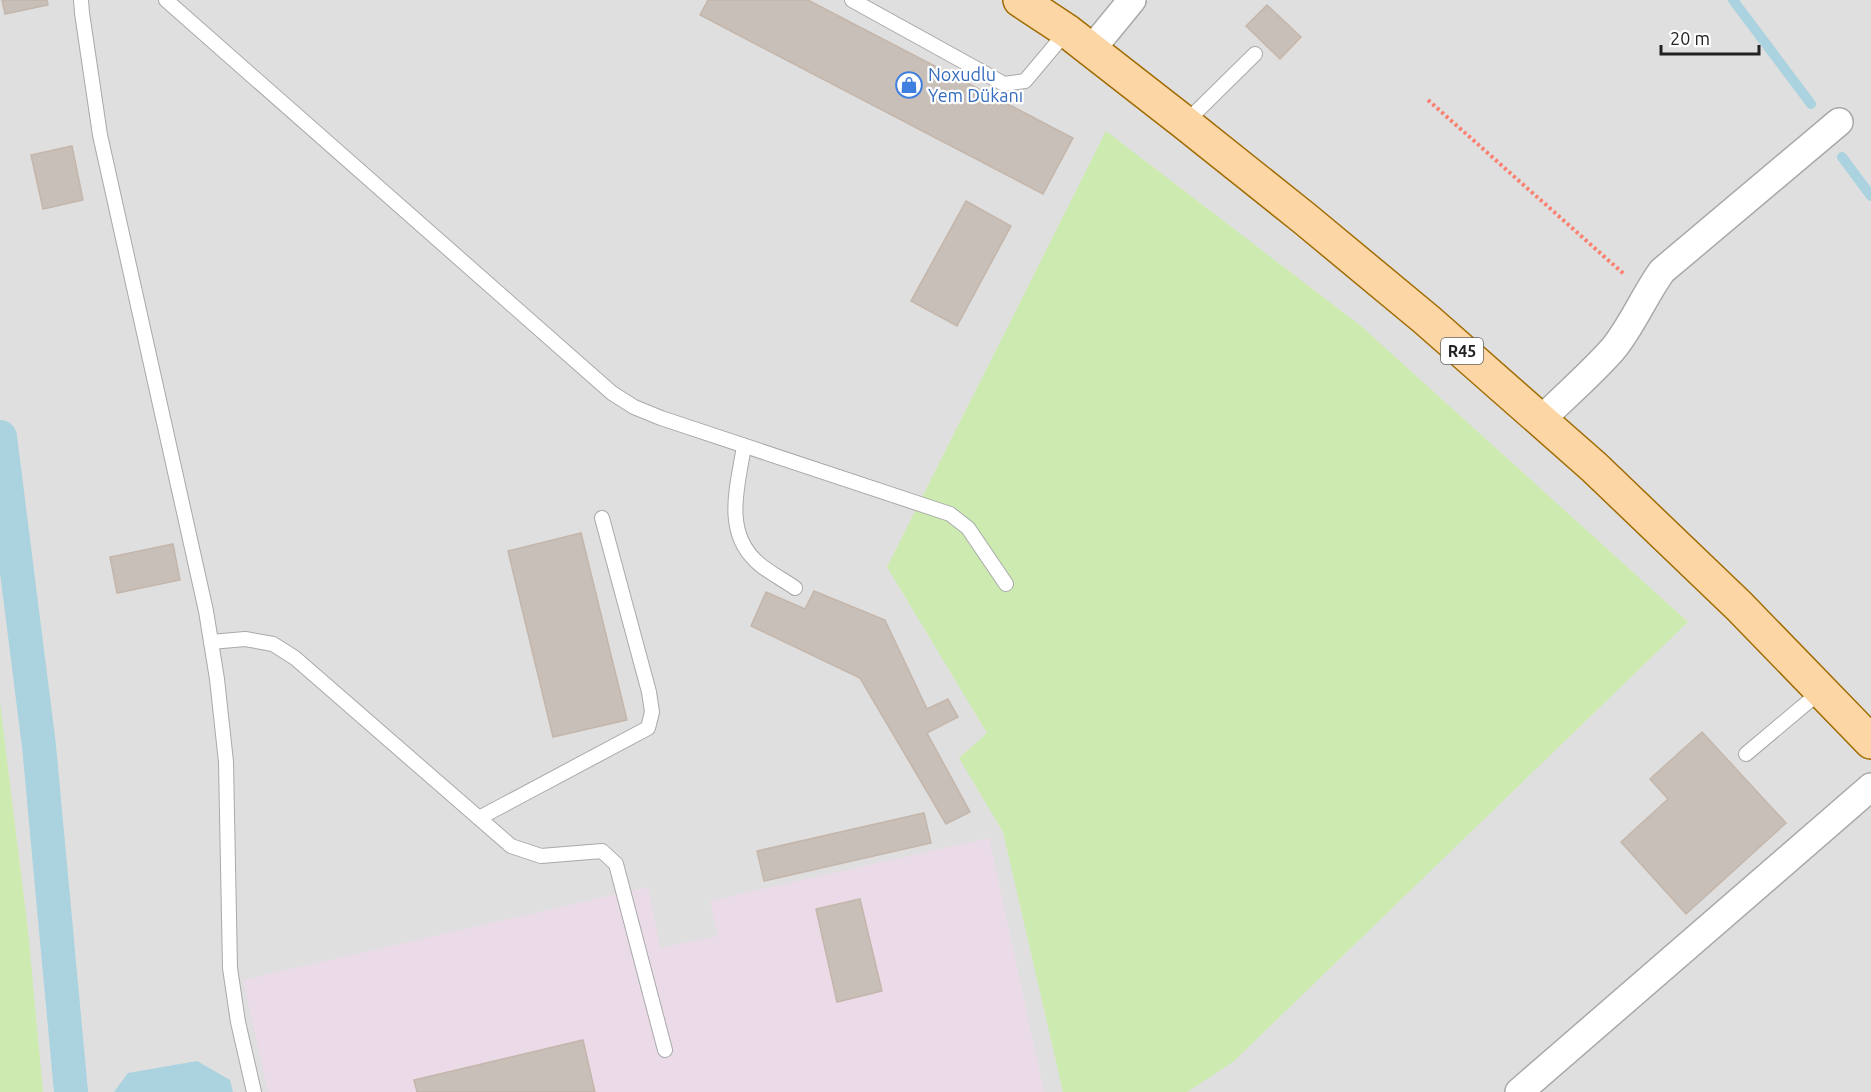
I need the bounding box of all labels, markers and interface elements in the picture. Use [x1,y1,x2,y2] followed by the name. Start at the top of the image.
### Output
[1661,18,1758,56] scale bar
[1670,28,1710,48] text: 20 m
[928,64,1023,105] place label: Noxudlu Yem Dükanı
[894,70,924,100] shop icon: Noxudlu Yem Dükanı
[1441,338,1483,364] road number: R45

